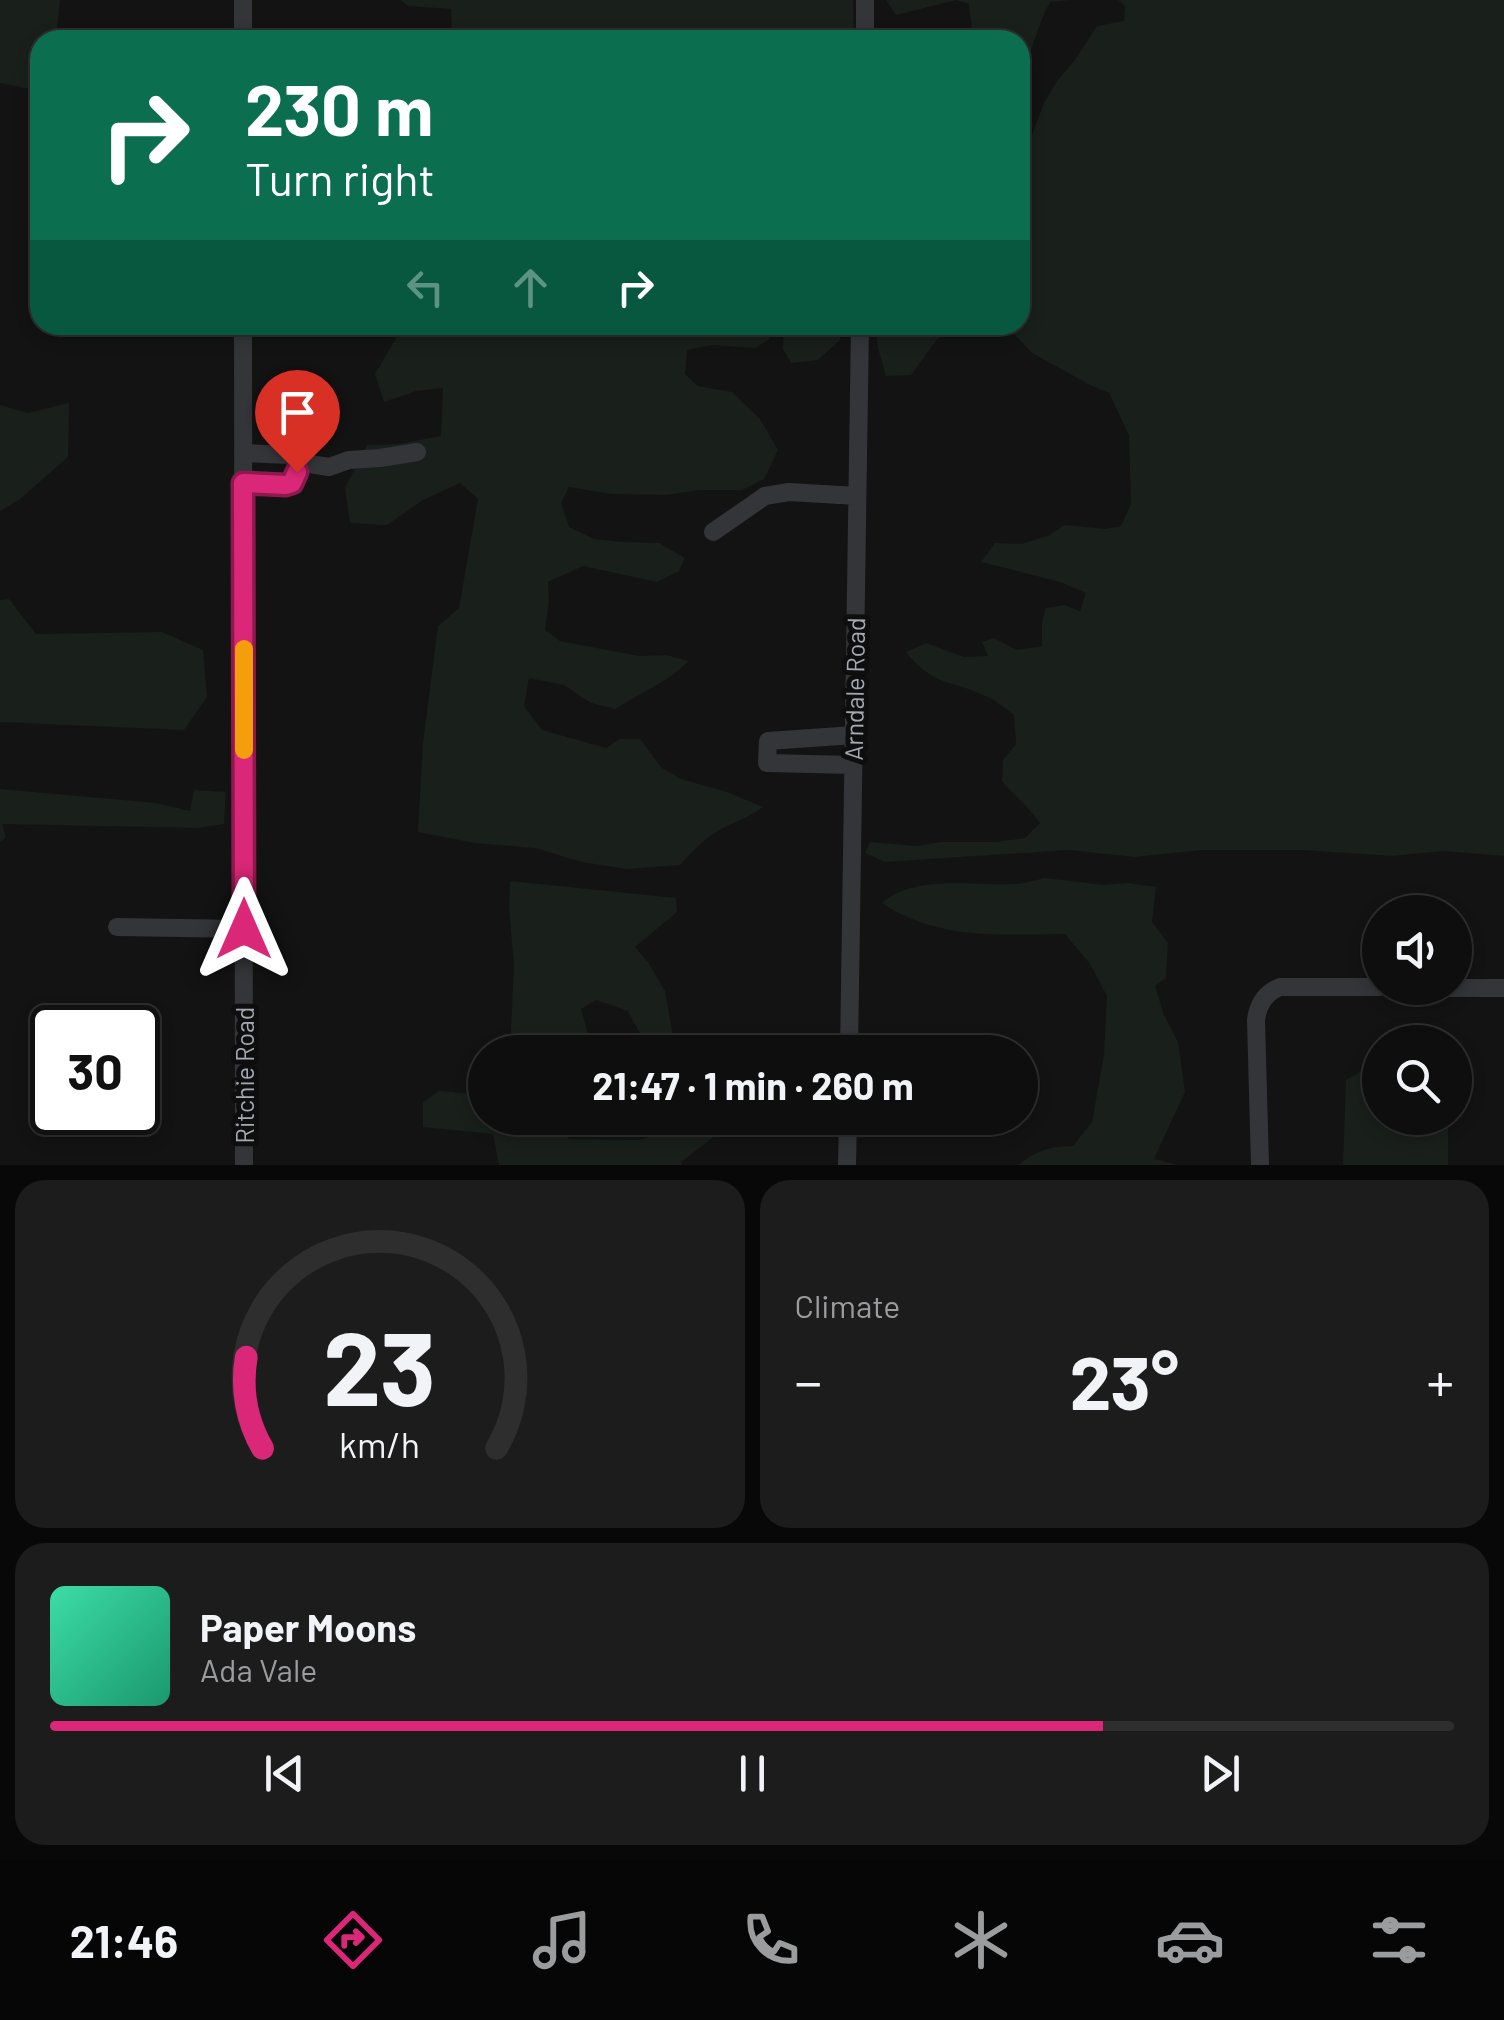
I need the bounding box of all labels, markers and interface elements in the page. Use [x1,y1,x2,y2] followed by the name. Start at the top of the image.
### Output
[245,66,433,150] text: 230 m
[80,70,210,200] icon: right
[245,151,435,205] text: Turn right
[398,260,453,315] icon: left
[503,260,558,315] icon: ahead
[608,260,663,315] icon: right
[255,370,340,473] pin
[270,385,325,440] icon: arrive
[838,617,870,761] street label: Arndale Road
[192,877,296,981] position arrow
[1362,895,1472,1135] map controls
[1362,895,1472,1005] button: sound
[30,1005,160,1135] speed limit sign: 30
[229,1007,259,1143] street label: Ritchie Road
[1362,1025,1472,1135] button: search
[592,1062,914,1108] text: 21:47 · 1 min · 260 m
[795,1286,900,1324] text: Climate
[323,1302,436,1427] text: 23
[1069,1335,1179,1425] text: 23°
[795,1347,822,1413] text: −
[1426,1347,1454,1413] text: +
[339,1422,420,1465] text: km/h
[200,1604,416,1650] text: Paper Moons
[200,1650,317,1688] text: Ada Vale
[257,1746,312,1801] icon: previous
[725,1746,780,1801] icon: pause
[1193,1746,1248,1801] icon: next
[318,1905,388,1975] icon: directions
[527,1905,597,1975] icon: music
[736,1905,806,1975] icon: phone
[946,1905,1016,1975] icon: climate
[1155,1905,1225,1975] icon: car
[1364,1905,1434,1975] icon: filters
[70,1913,178,1967] text: 21:46

